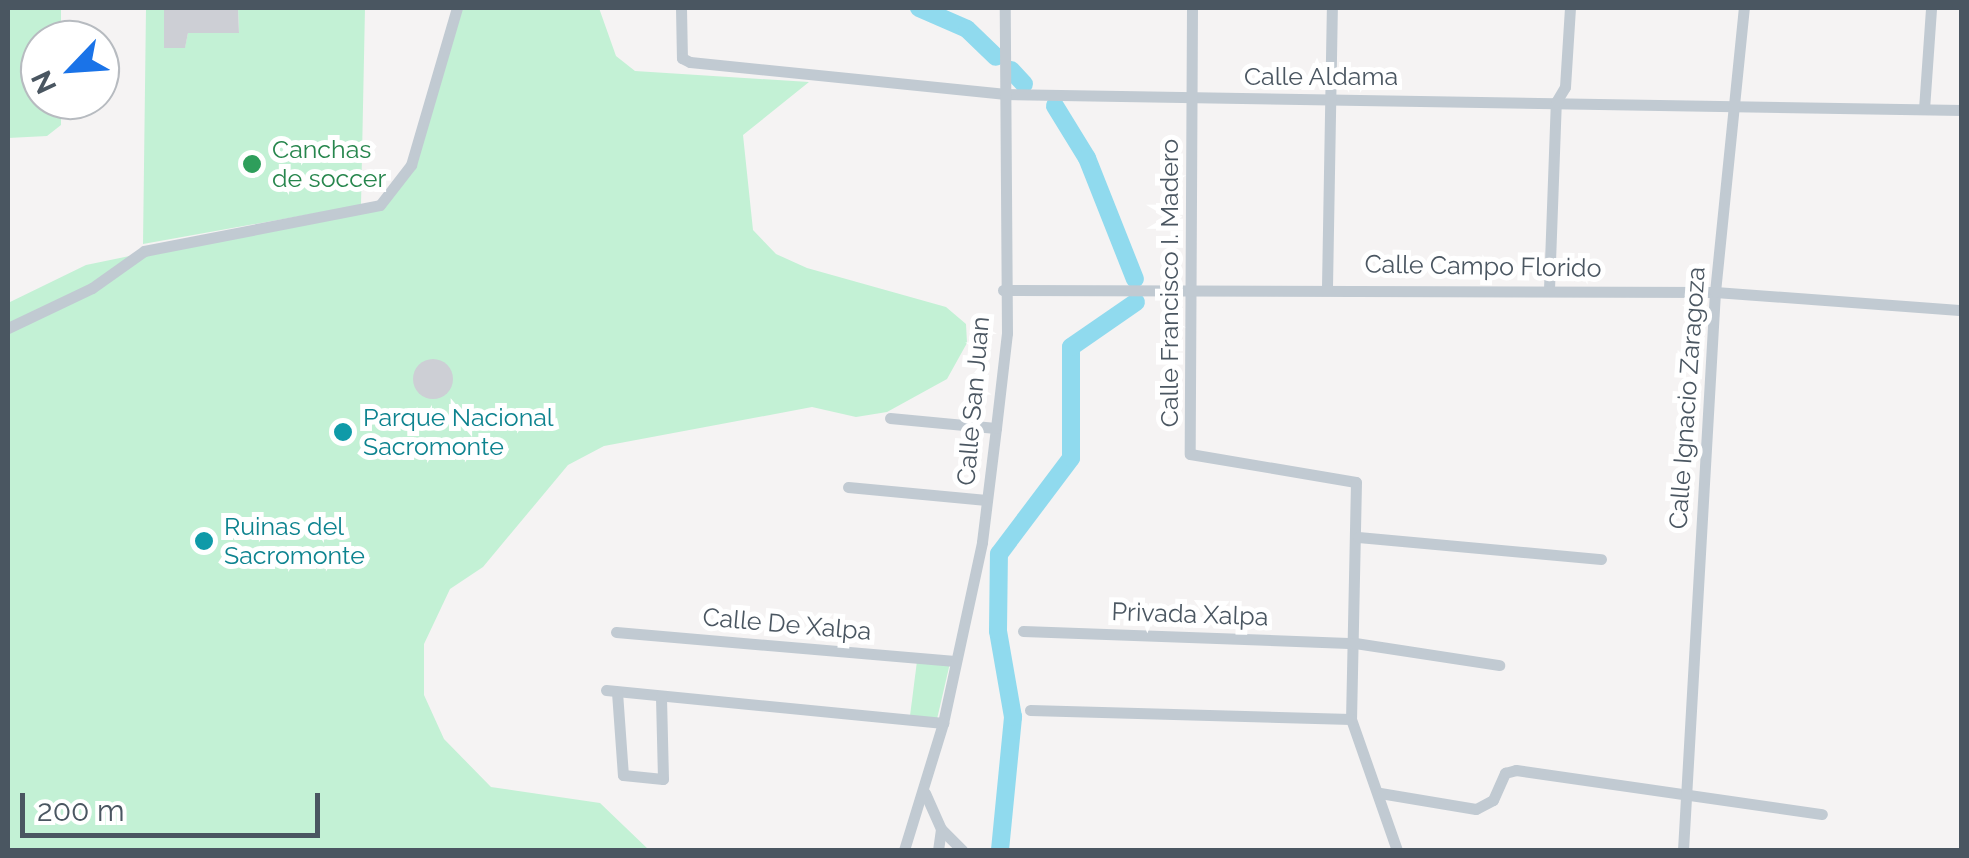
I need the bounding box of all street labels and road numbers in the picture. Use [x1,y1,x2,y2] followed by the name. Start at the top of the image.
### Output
[1244,61,1398,91] street label: Calle Aldama
[1154,139,1184,427] street label: Calle Francisco I. Madero
[1364,249,1602,283] street label: Calle Campo Florido
[1663,266,1711,530] street label: Calle Ignacio Zaragoza
[951,315,995,487] street label: Calle San Juan
[1111,596,1269,632] street label: Privada Xalpa
[701,602,873,646] street label: Calle De Xalpa

